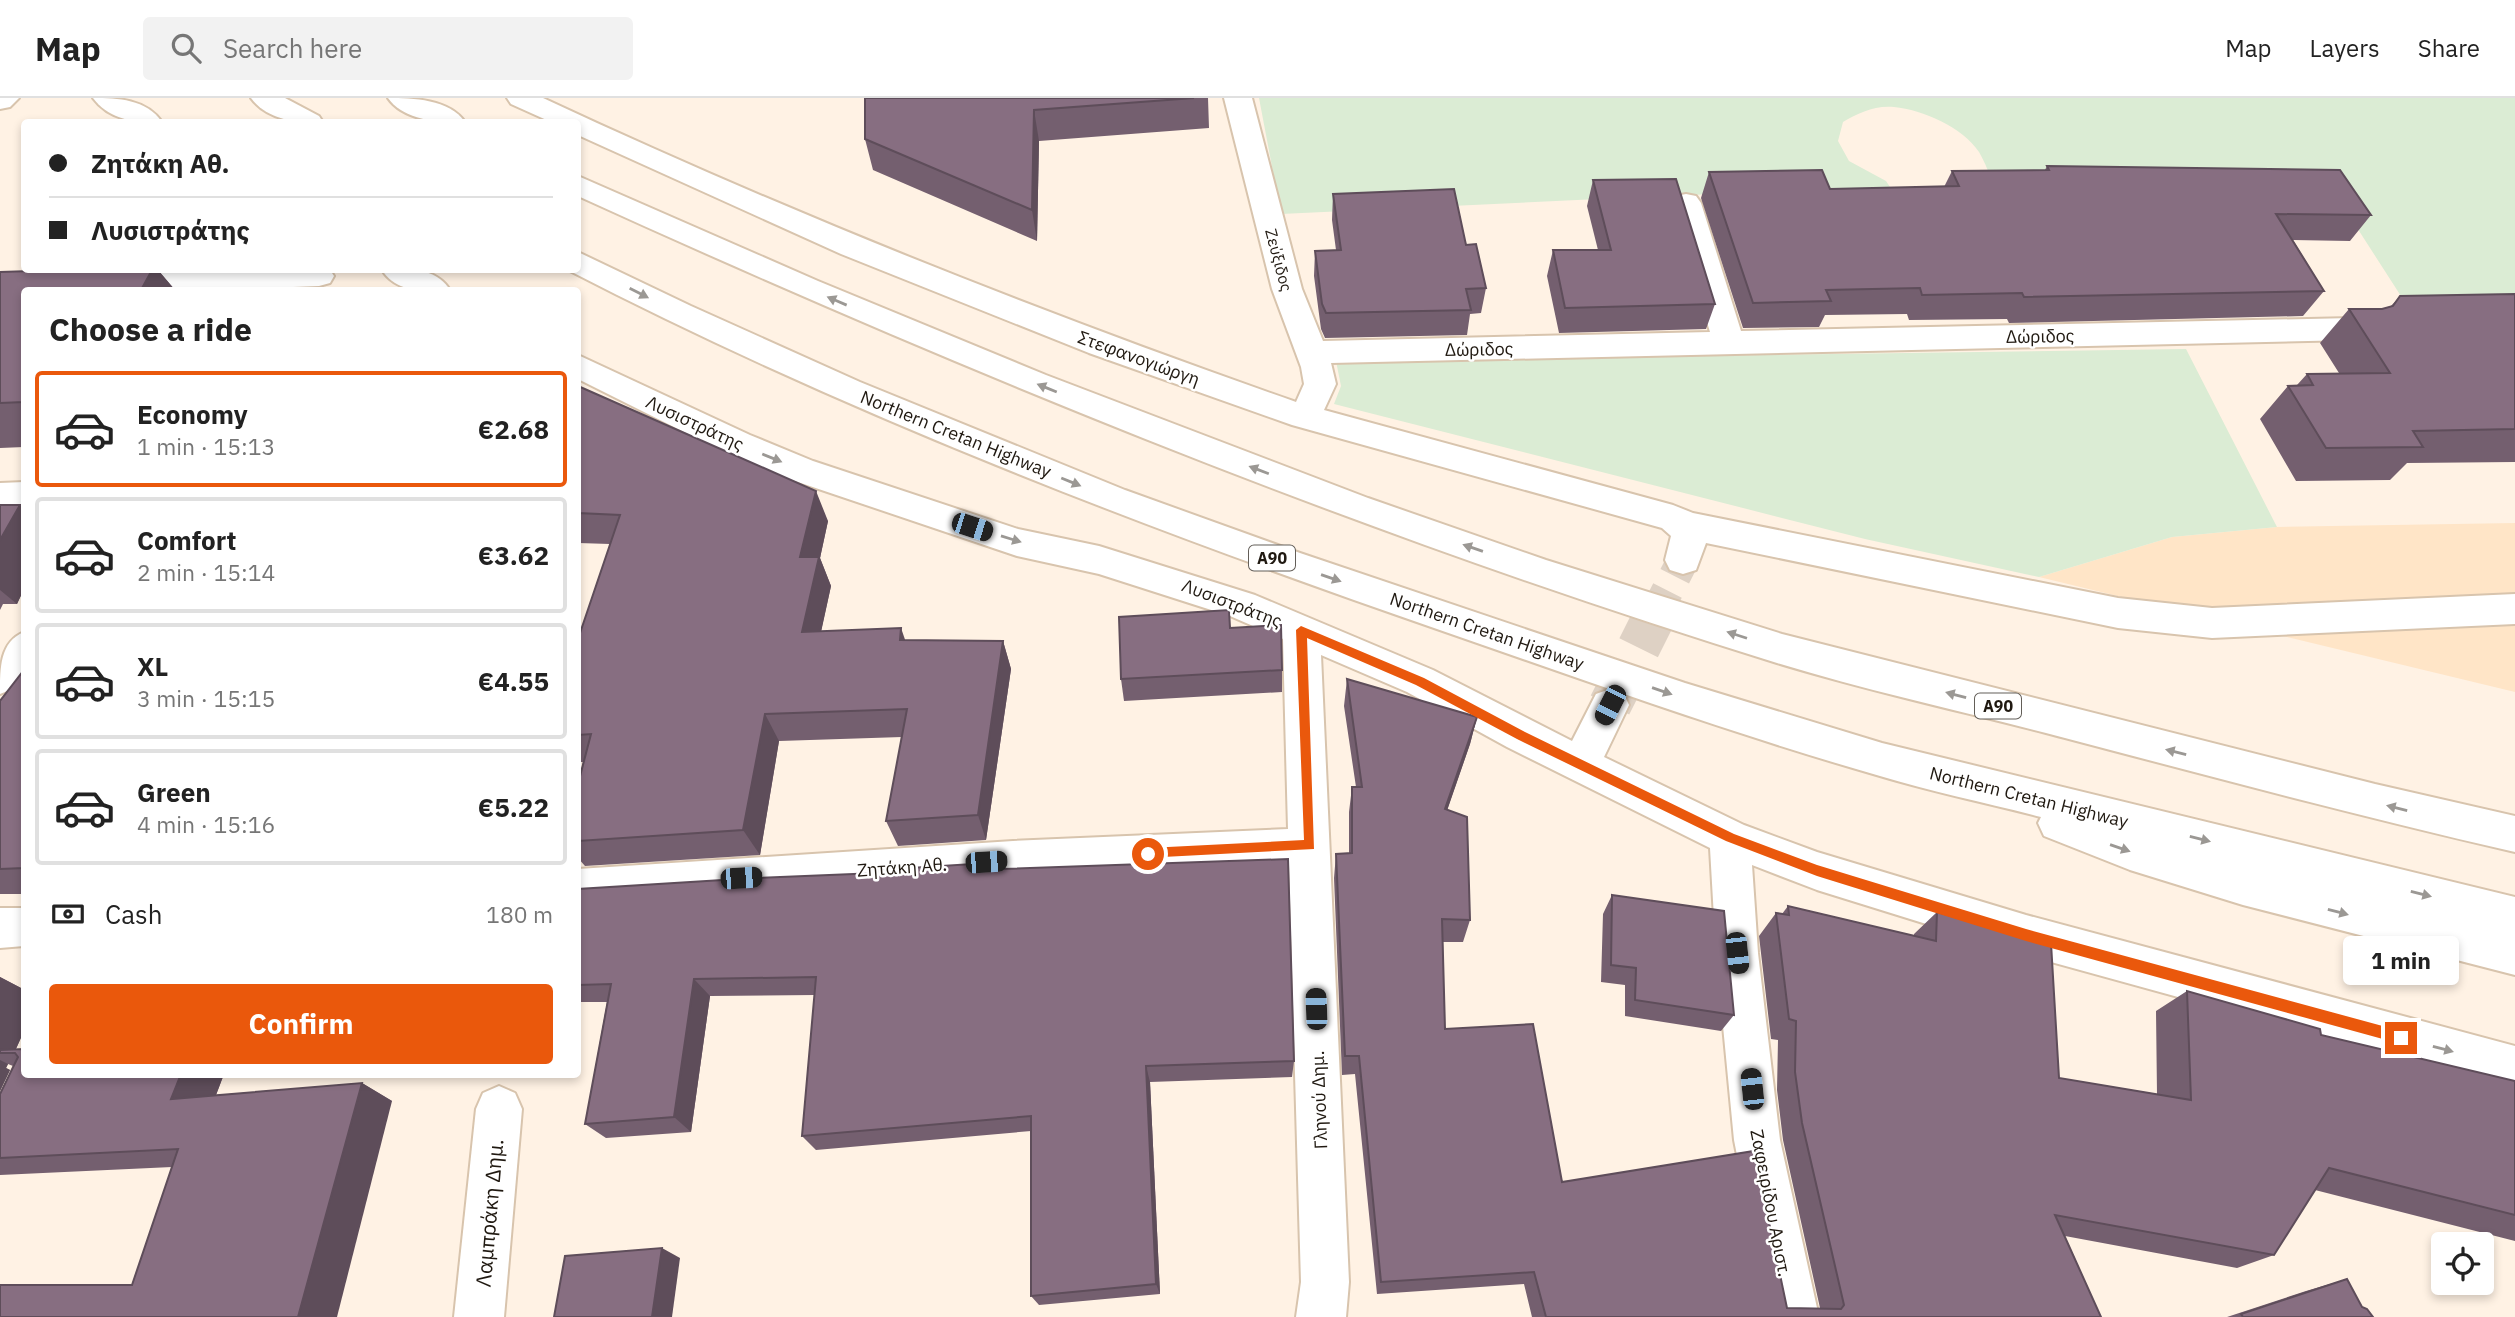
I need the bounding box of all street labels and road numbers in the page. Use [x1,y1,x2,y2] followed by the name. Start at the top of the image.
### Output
[1261,226,1297,294] street label: Ζεύξιδος
[2005,324,2075,348] street label: Δώριδος
[1075,325,1203,391] street label: Στεφανογιώργη
[1444,337,1514,361] street label: Δώριδος
[857,385,1055,483] street label: Northern Cretan Highway
[642,390,748,456] street label: Λυσιστράτης
[1249,545,1295,570] road number: Α90
[1179,573,1286,633] street label: Λυσιστράτης
[1387,587,1587,675] street label: Northern Cretan Highway
[1975,694,2021,719] road number: Α90
[1927,761,2131,833] street label: Northern Cretan Highway
[856,852,948,882] street label: Ζητάκη Αθ.
[1306,1050,1332,1150] street label: Γληνού Δημ.
[1745,1127,1797,1279] street label: Ζαφειρίδου Αριστ.
[469,1138,509,1288] street label: Λαμπράκη Δημ.

